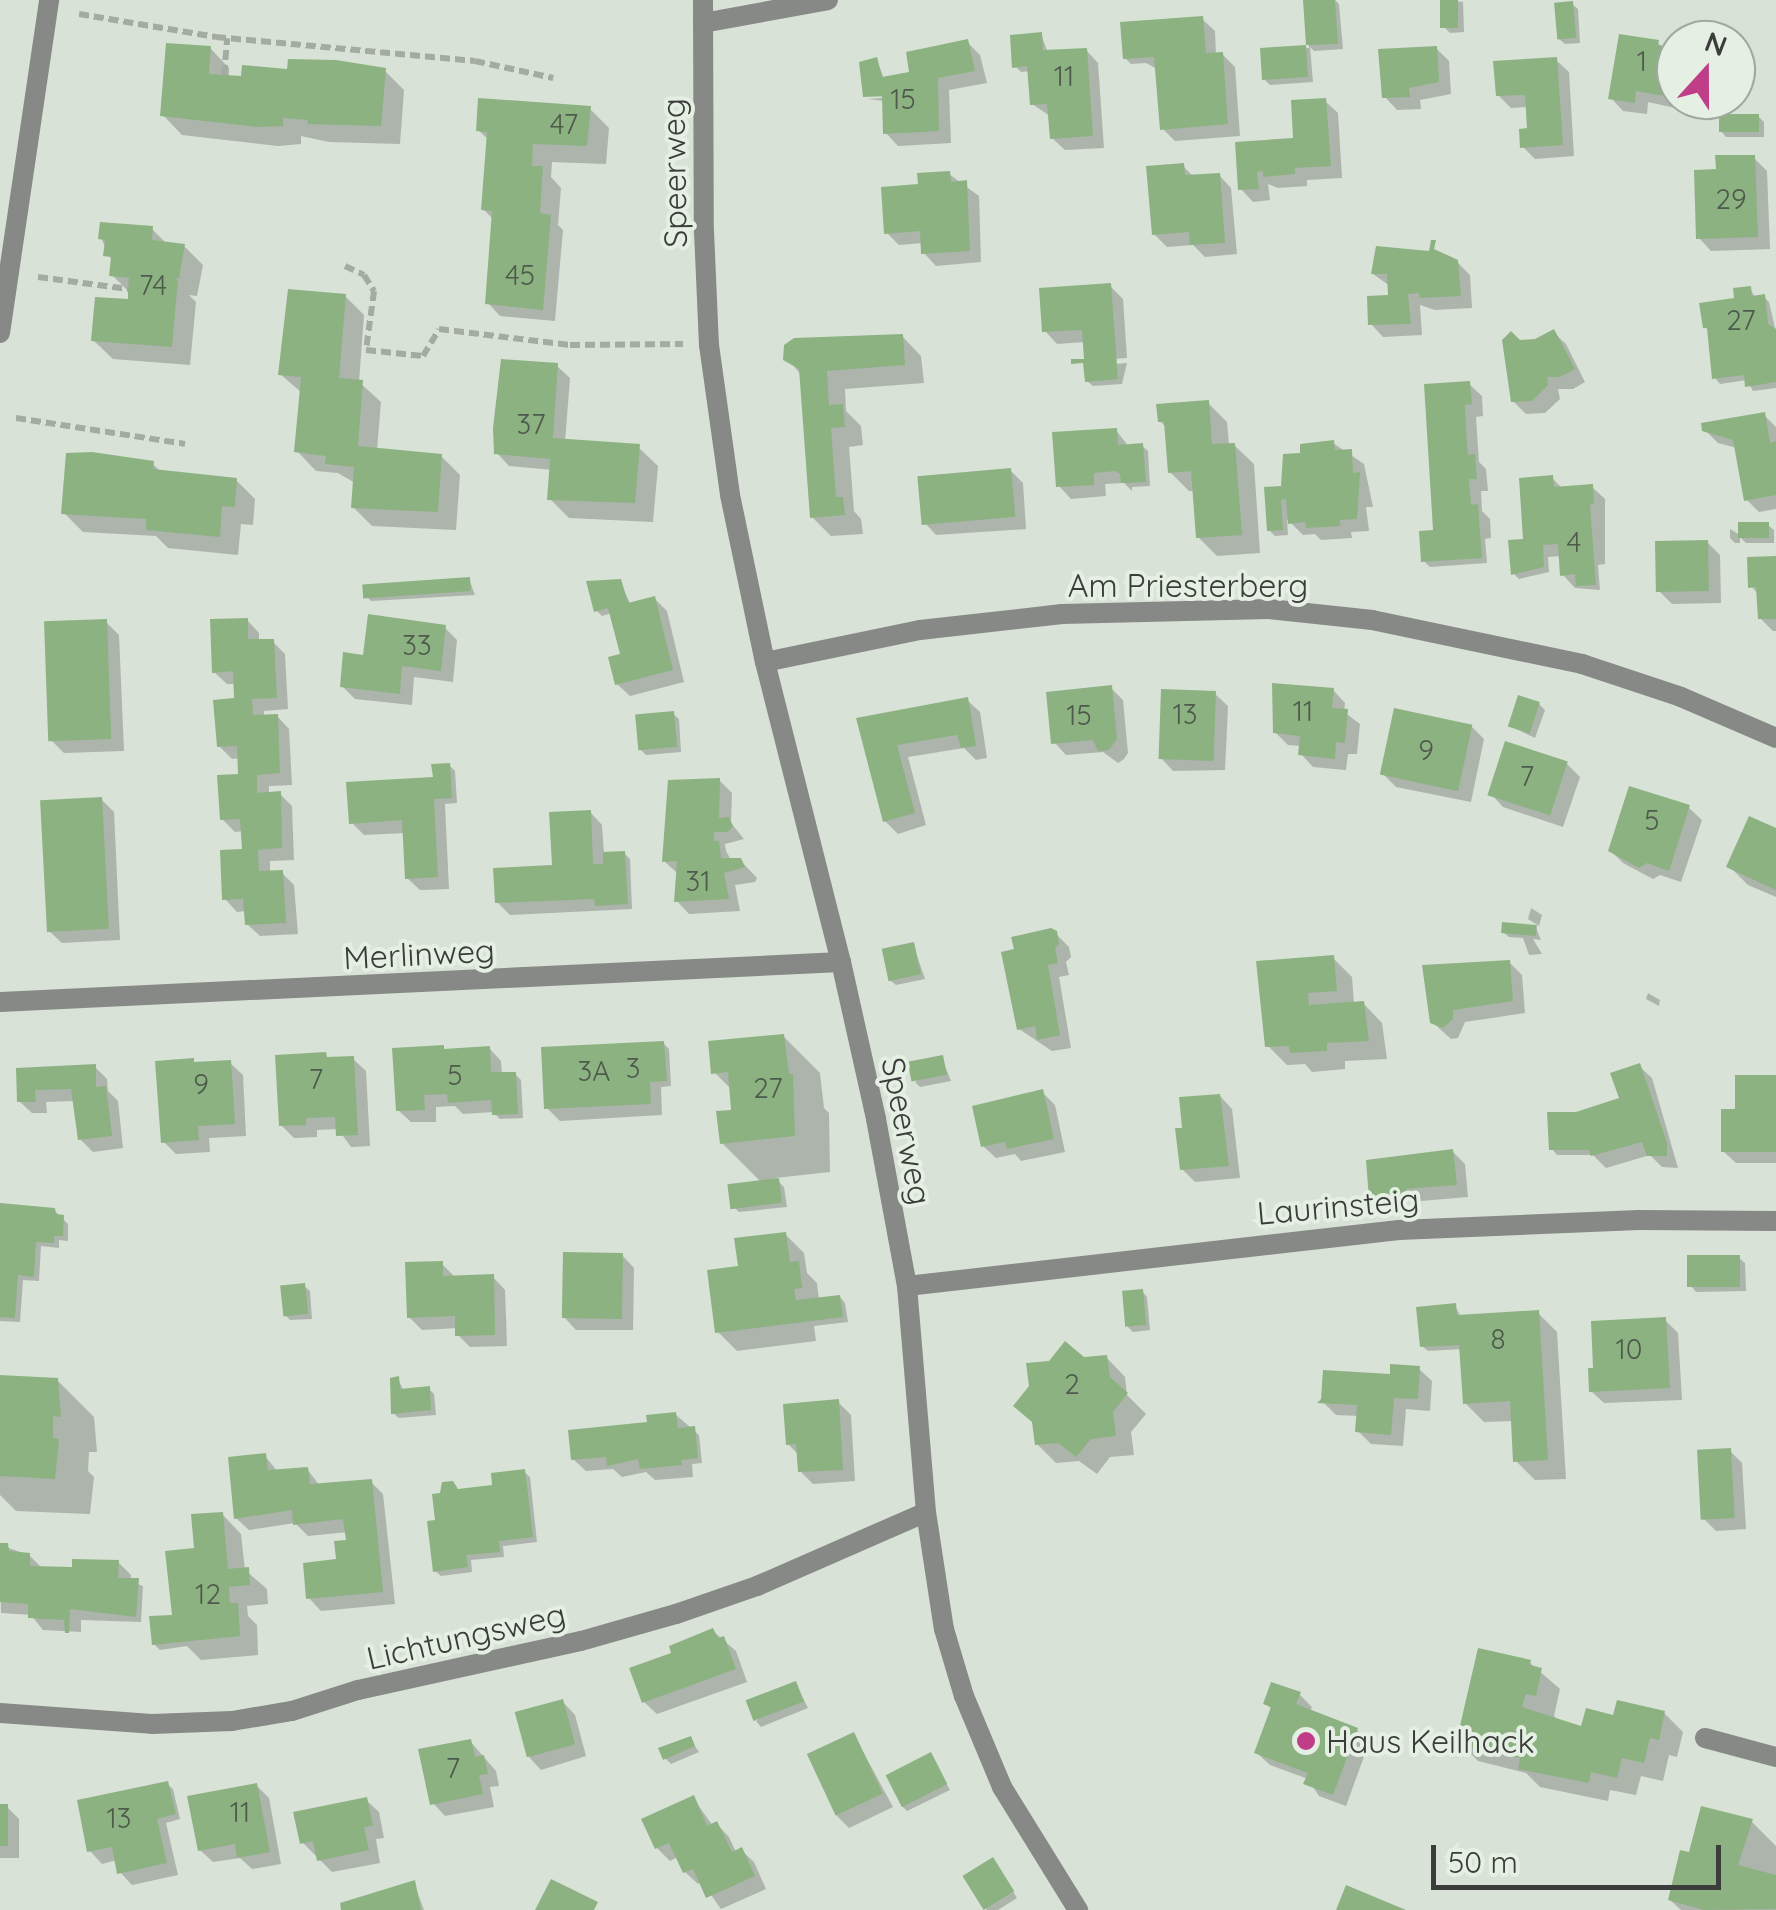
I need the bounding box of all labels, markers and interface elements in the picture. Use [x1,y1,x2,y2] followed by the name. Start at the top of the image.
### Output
[1656,20,1756,120] north arrow
[1700,23,1732,63] text: N
[1637,44,1647,78] house number: 1
[1054,59,1074,93] house number: 11
[890,82,916,116] house number: 15
[653,98,695,248] street label: Speerweg
[550,107,578,141] house number: 47
[1715,182,1747,216] house number: 29
[505,258,535,292] house number: 45
[139,268,167,302] house number: 74
[1726,303,1756,337] house number: 27
[516,407,546,441] house number: 37
[1567,525,1581,559] house number: 4
[1068,566,1308,604] street label: Am Priesterberg
[402,628,432,662] house number: 33
[1293,694,1313,728] house number: 11
[1172,697,1198,731] house number: 13
[1066,698,1092,732] house number: 15
[1418,733,1434,767] house number: 9
[1520,759,1534,793] house number: 7
[1644,803,1660,837] house number: 5
[685,864,711,898] house number: 31
[342,931,496,977] street label: Merlinweg
[626,1051,640,1085] house number: 3
[578,1054,610,1088] house number: 3A
[874,1054,940,1208] street label: Speerweg
[447,1058,463,1092] house number: 5
[309,1062,323,1096] house number: 7
[193,1067,209,1101] house number: 9
[753,1071,783,1105] house number: 27
[1255,1180,1421,1232] street label: Laurinsteig
[1490,1322,1506,1356] house number: 8
[1615,1332,1643,1366] house number: 10
[1064,1367,1080,1401] house number: 2
[195,1577,221,1611] house number: 12
[363,1594,569,1678] street label: Lichtungsweg
[1326,1722,1535,1760] place label: Haus Keilhack
[1295,1730,1317,1752] marker: Haus Keilhack
[446,1751,460,1785] house number: 7
[230,1795,250,1829] house number: 11
[106,1801,132,1835] house number: 13
[1436,1825,1726,1887] scale bar
[1448,1843,1518,1881] text: 50 m

